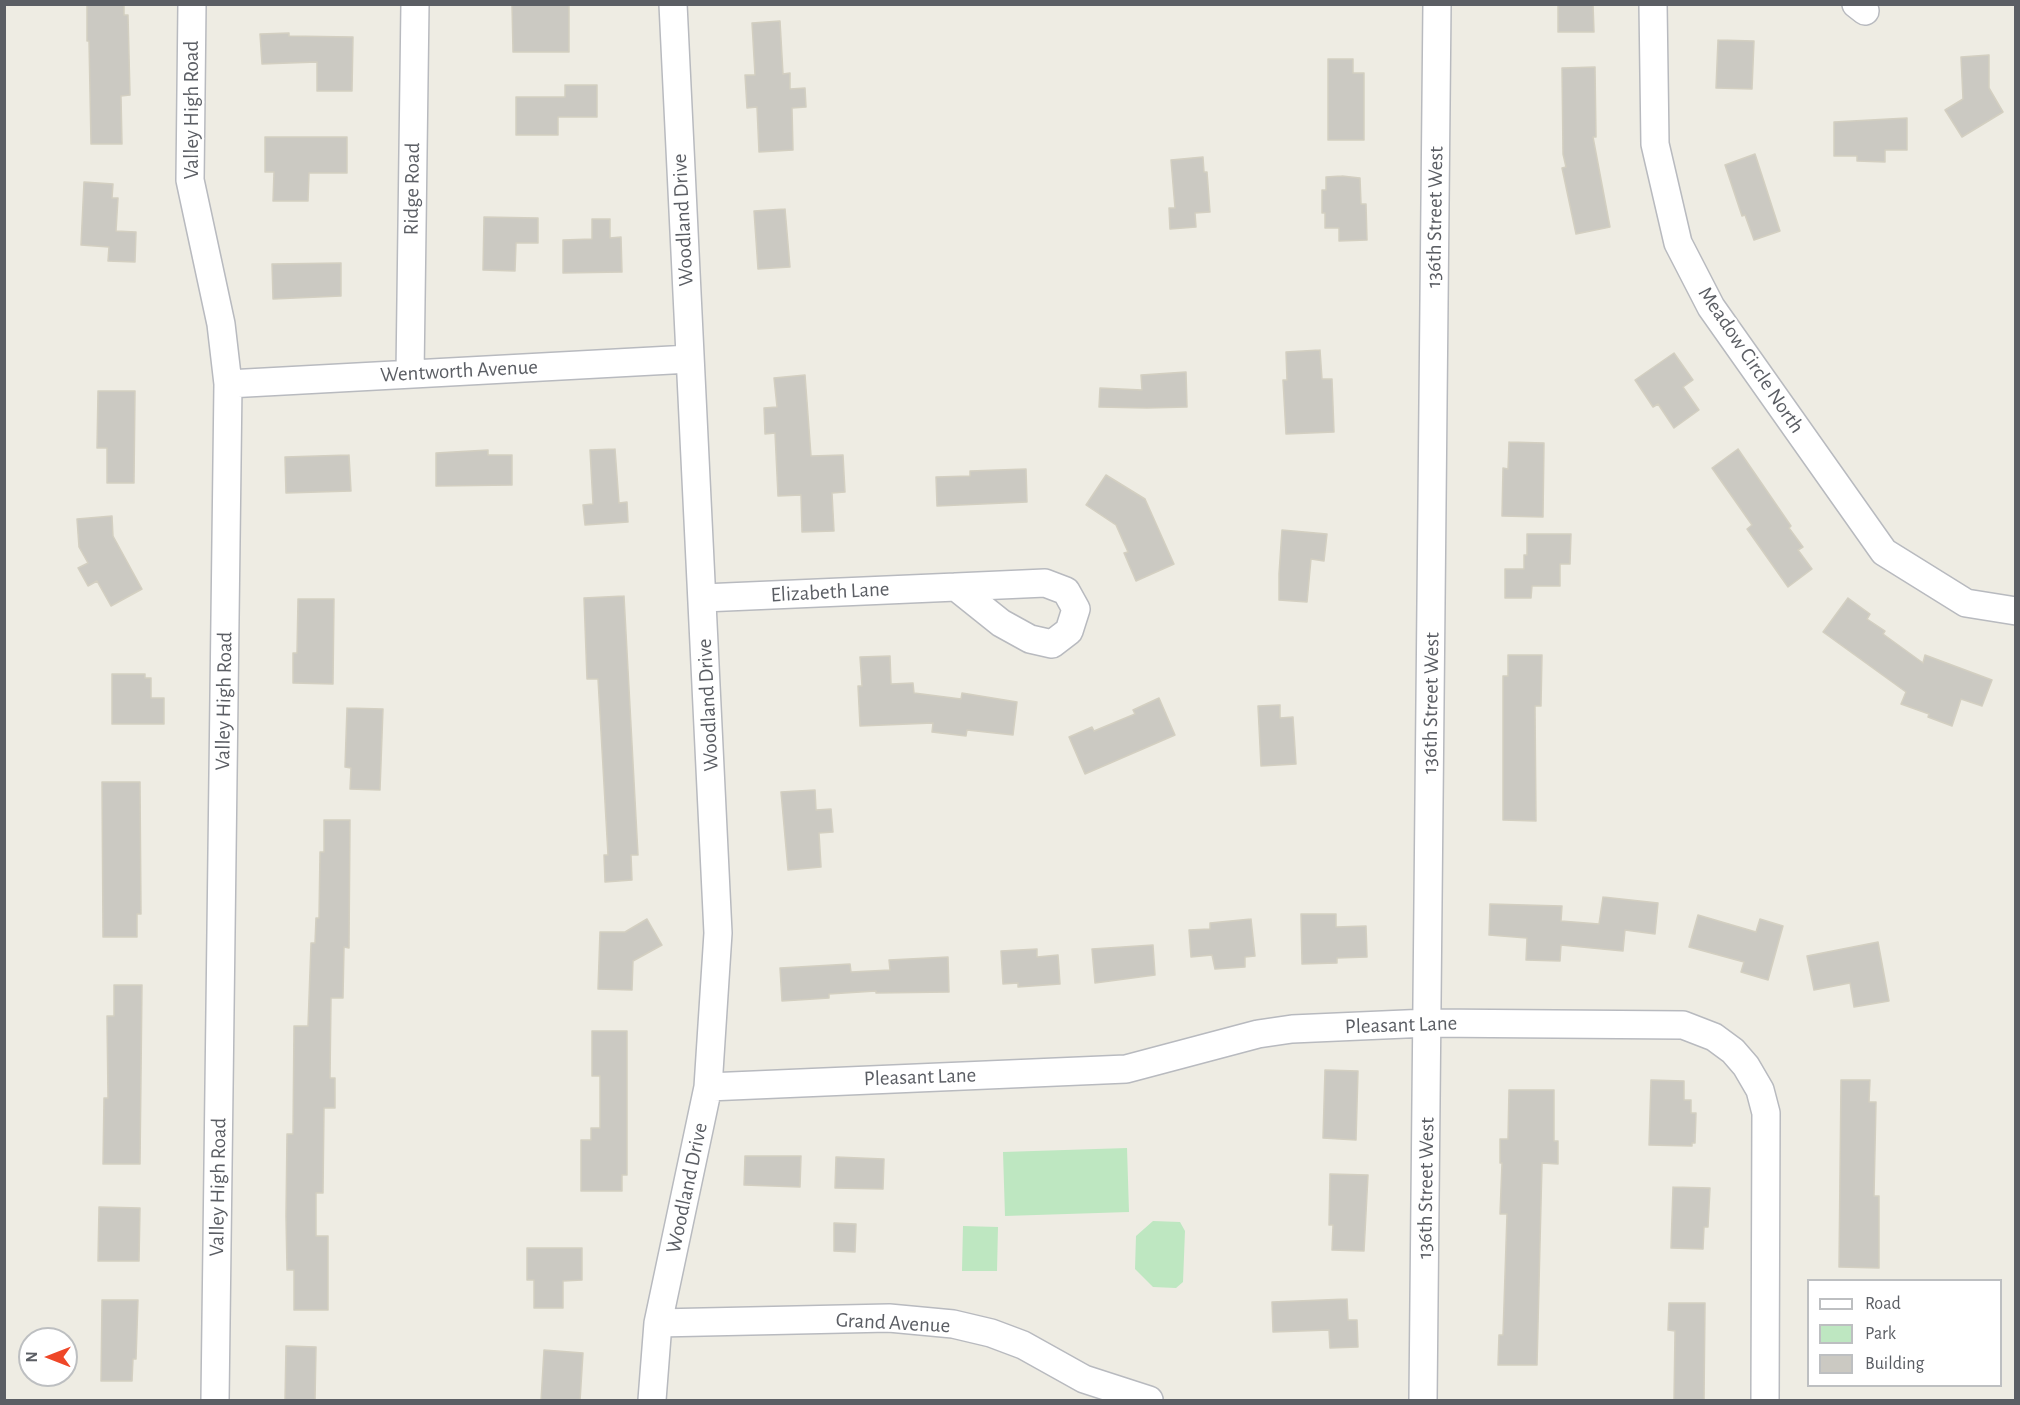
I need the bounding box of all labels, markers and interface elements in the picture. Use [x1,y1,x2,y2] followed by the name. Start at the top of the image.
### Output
[179,41,205,179] street label: Valley High Road
[399,142,425,236] street label: Ridge Road
[1421,146,1449,288] street label: 136th Street West
[667,153,699,287] street label: Woodland Drive
[1693,282,1809,438] street label: Meadow Circle North
[379,354,539,388] street label: Wentworth Avenue
[770,576,890,608] street label: Elizabeth Lane
[210,631,238,771] street label: Valley High Road
[1417,632,1445,774] street label: 136th Street West
[692,638,724,772] street label: Woodland Drive
[1344,1010,1458,1040] street label: Pleasant Lane
[863,1062,977,1092] street label: Pleasant Lane
[204,1117,232,1257] street label: Valley High Road
[1412,1117,1440,1259] street label: 136th Street West
[661,1120,713,1256] street label: Woodland Drive
[1807,1279,2002,1387] legend
[1865,1295,1901,1313] text: Road
[835,1307,951,1339] street label: Grand Avenue
[1865,1325,1896,1343] text: Park
[18,1327,78,1387] north arrow
[24,1351,40,1363] text: N
[1865,1355,1924,1373] text: Building

